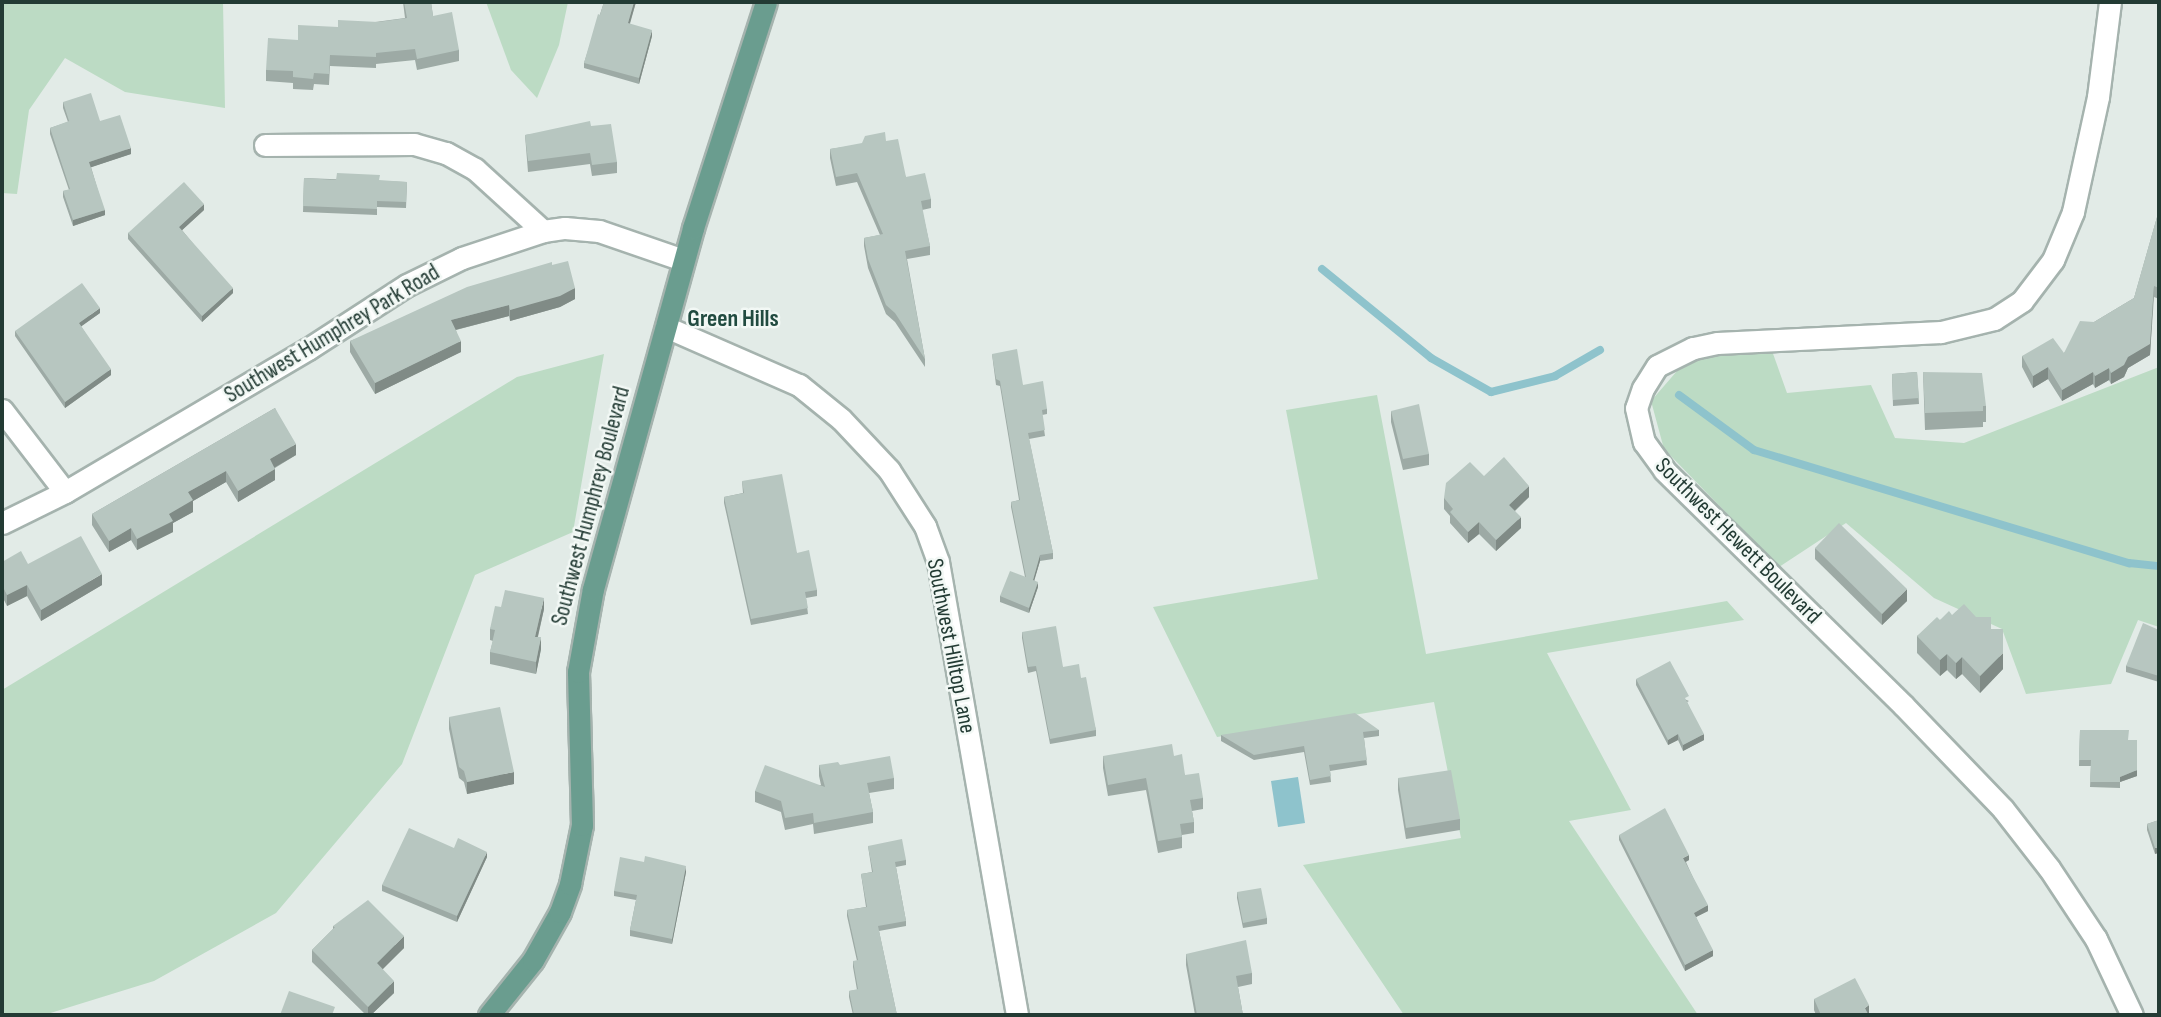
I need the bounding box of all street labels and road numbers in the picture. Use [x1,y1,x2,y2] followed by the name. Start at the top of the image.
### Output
[220,259,444,409] street label: Southwest Humphrey Park Road
[546,384,636,628] street label: Southwest Humphrey Boulevard
[1649,452,1827,630] street label: Southwest Hewett Boulevard
[921,556,981,736] street label: Southwest Hilltop Lane

